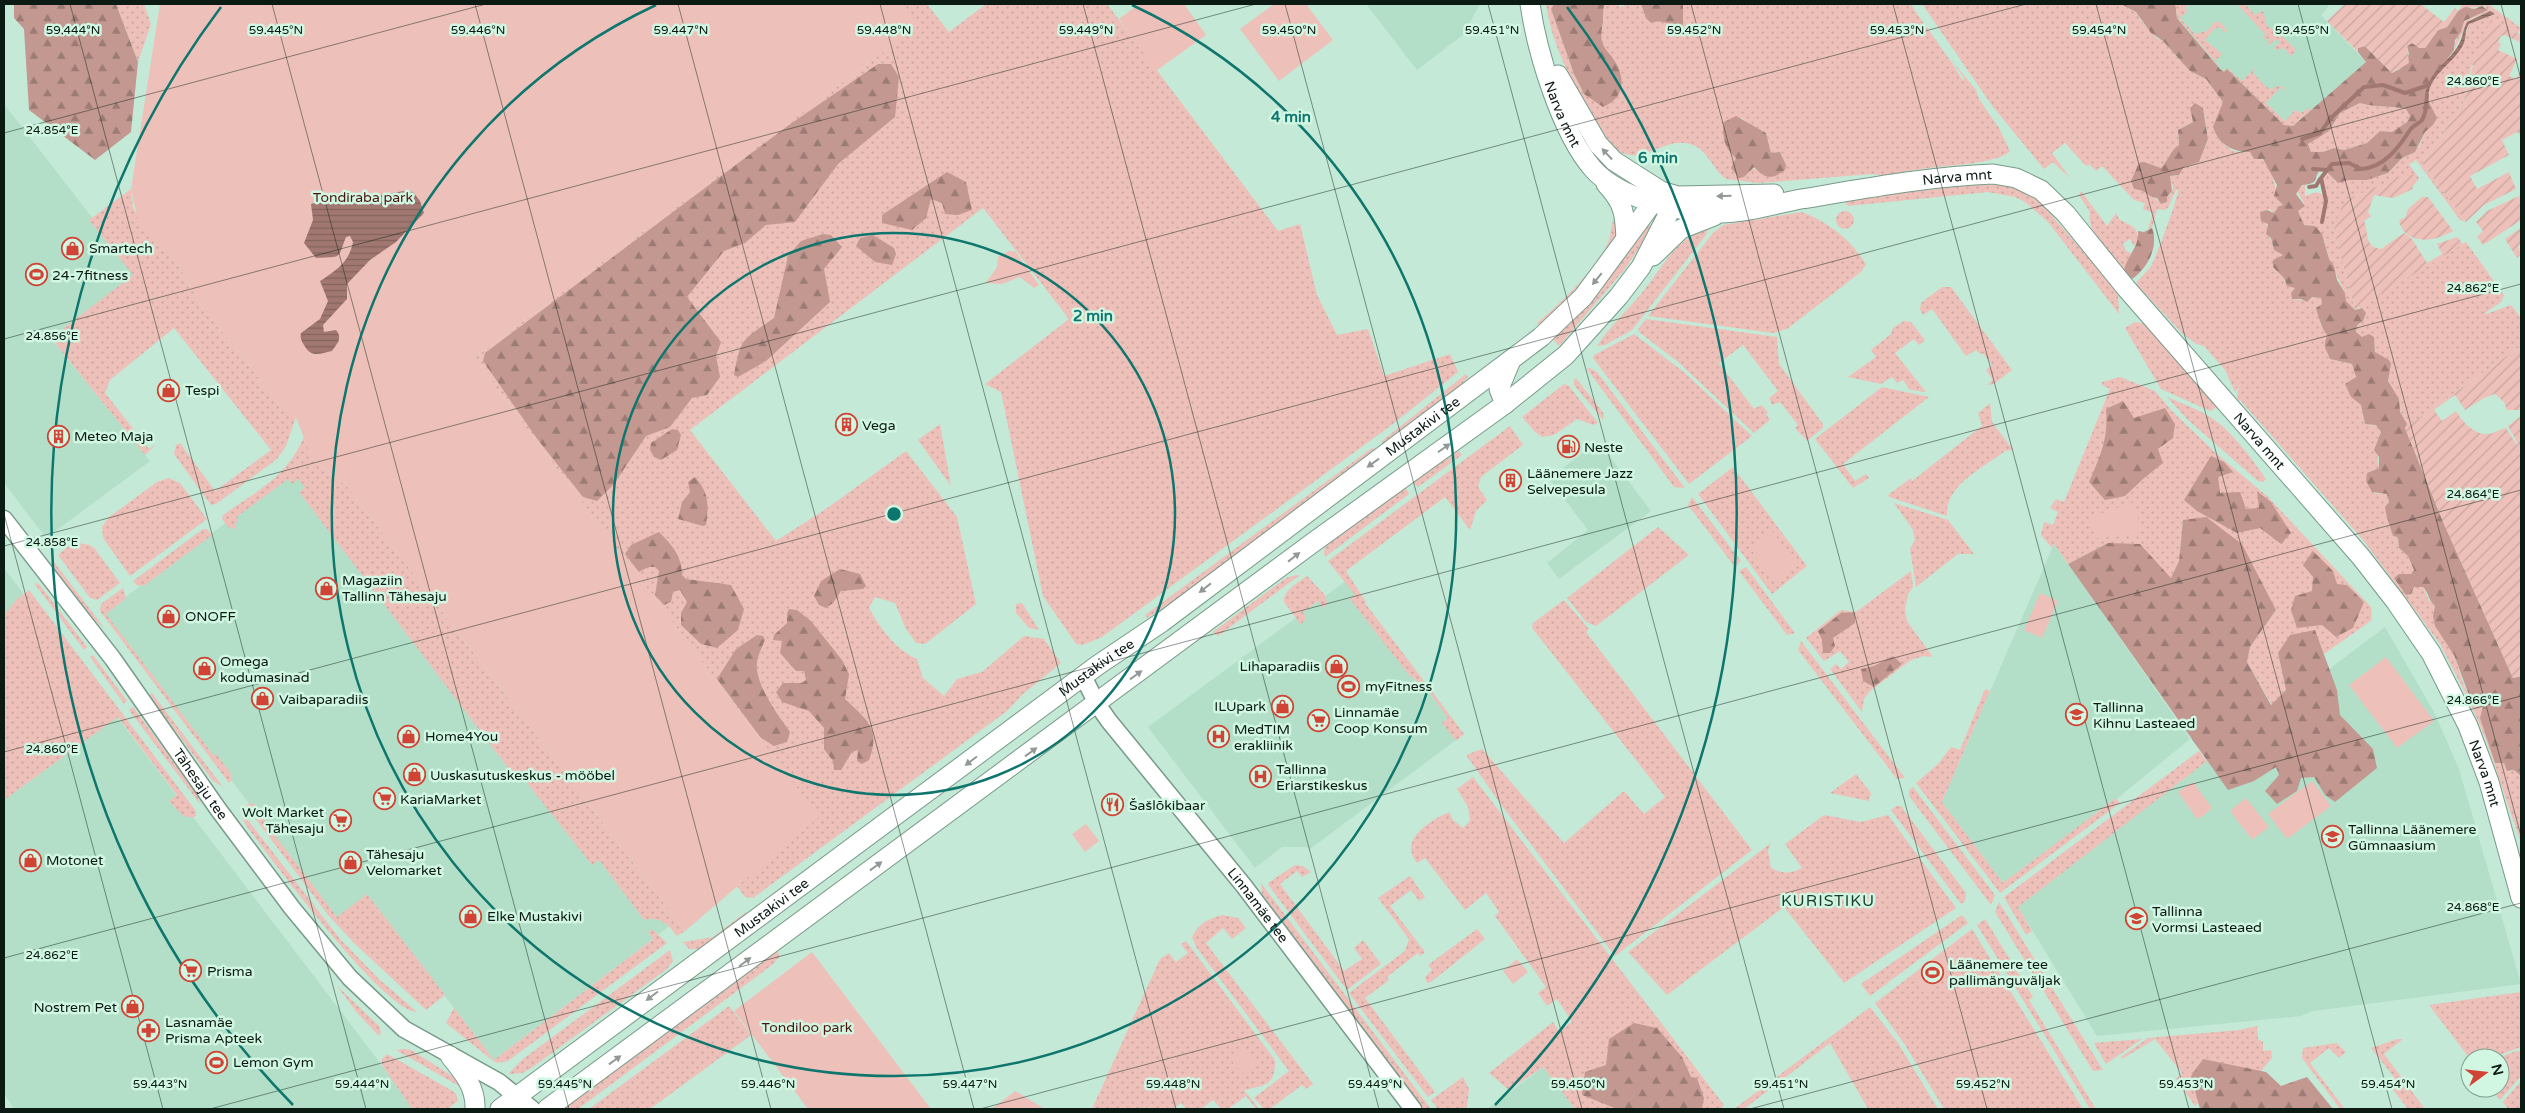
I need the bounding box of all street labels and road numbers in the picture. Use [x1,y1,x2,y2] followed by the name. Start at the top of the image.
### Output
[1541,79,1585,151] street label: Narva mnt
[1921,166,1993,188] street label: Narva mnt
[1382,393,1463,459] street label: Mustakivi tee
[2230,409,2289,473] street label: Narva mnt
[1055,635,1137,700] street label: Mustakivi tee
[2465,737,2504,809] street label: Narva mnt
[170,745,231,823] street label: Tähesaju tee
[1224,864,1292,946] street label: Linnamäe tee
[731,874,812,941] street label: Mustakivi tee

